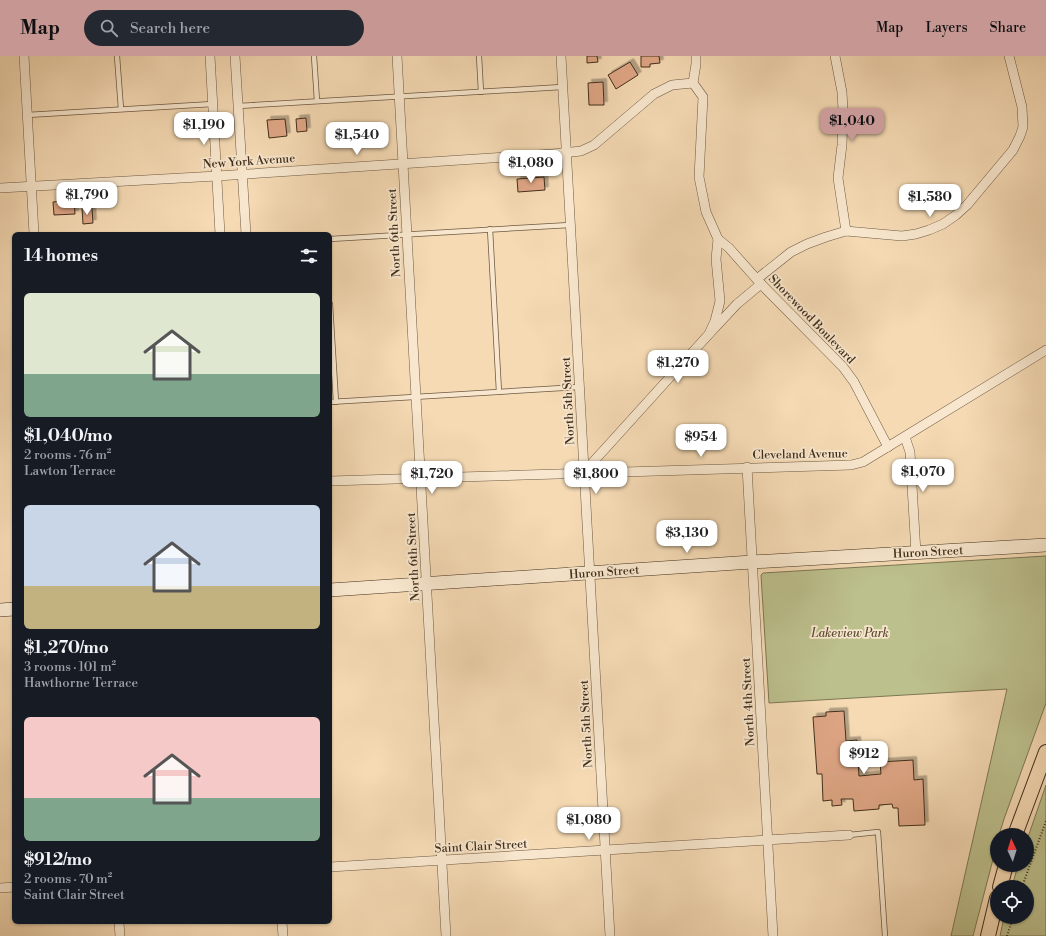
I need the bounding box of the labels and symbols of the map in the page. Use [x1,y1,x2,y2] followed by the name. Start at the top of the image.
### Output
[819,108,885,142] pin: $1,040
[171,112,237,146] pin: $1,190
[324,122,390,156] pin: $1,540
[498,150,564,184] pin: $1,080
[202,151,296,172] street label: New York Avenue
[54,182,120,216] pin: $1,790
[897,184,963,218] pin: $1,580
[385,187,404,278] street label: North 6th Street
[765,272,858,367] street label: Shorewood Boulevard
[645,350,711,384] pin: $1,270
[559,356,578,445] street label: North 5th Street
[677,424,725,458] pin: $954
[752,446,848,463] street label: Cleveland Avenue
[890,459,956,493] pin: $1,070
[399,461,465,495] pin: $1,720
[563,461,629,495] pin: $1,800
[404,511,423,602] street label: North 6th Street
[654,520,720,554] pin: $3,130
[892,543,964,562] street label: Huron Street
[568,563,640,582] street label: Huron Street
[810,626,889,641] park label: Lakeview Park
[739,656,758,747] street label: North 4th Street
[577,679,596,768] street label: North 5th Street
[840,741,888,775] pin: $912
[556,807,622,841] pin: $1,080
[990,828,1034,872] north arrow
[434,837,529,856] street label: Saint Clair Street

